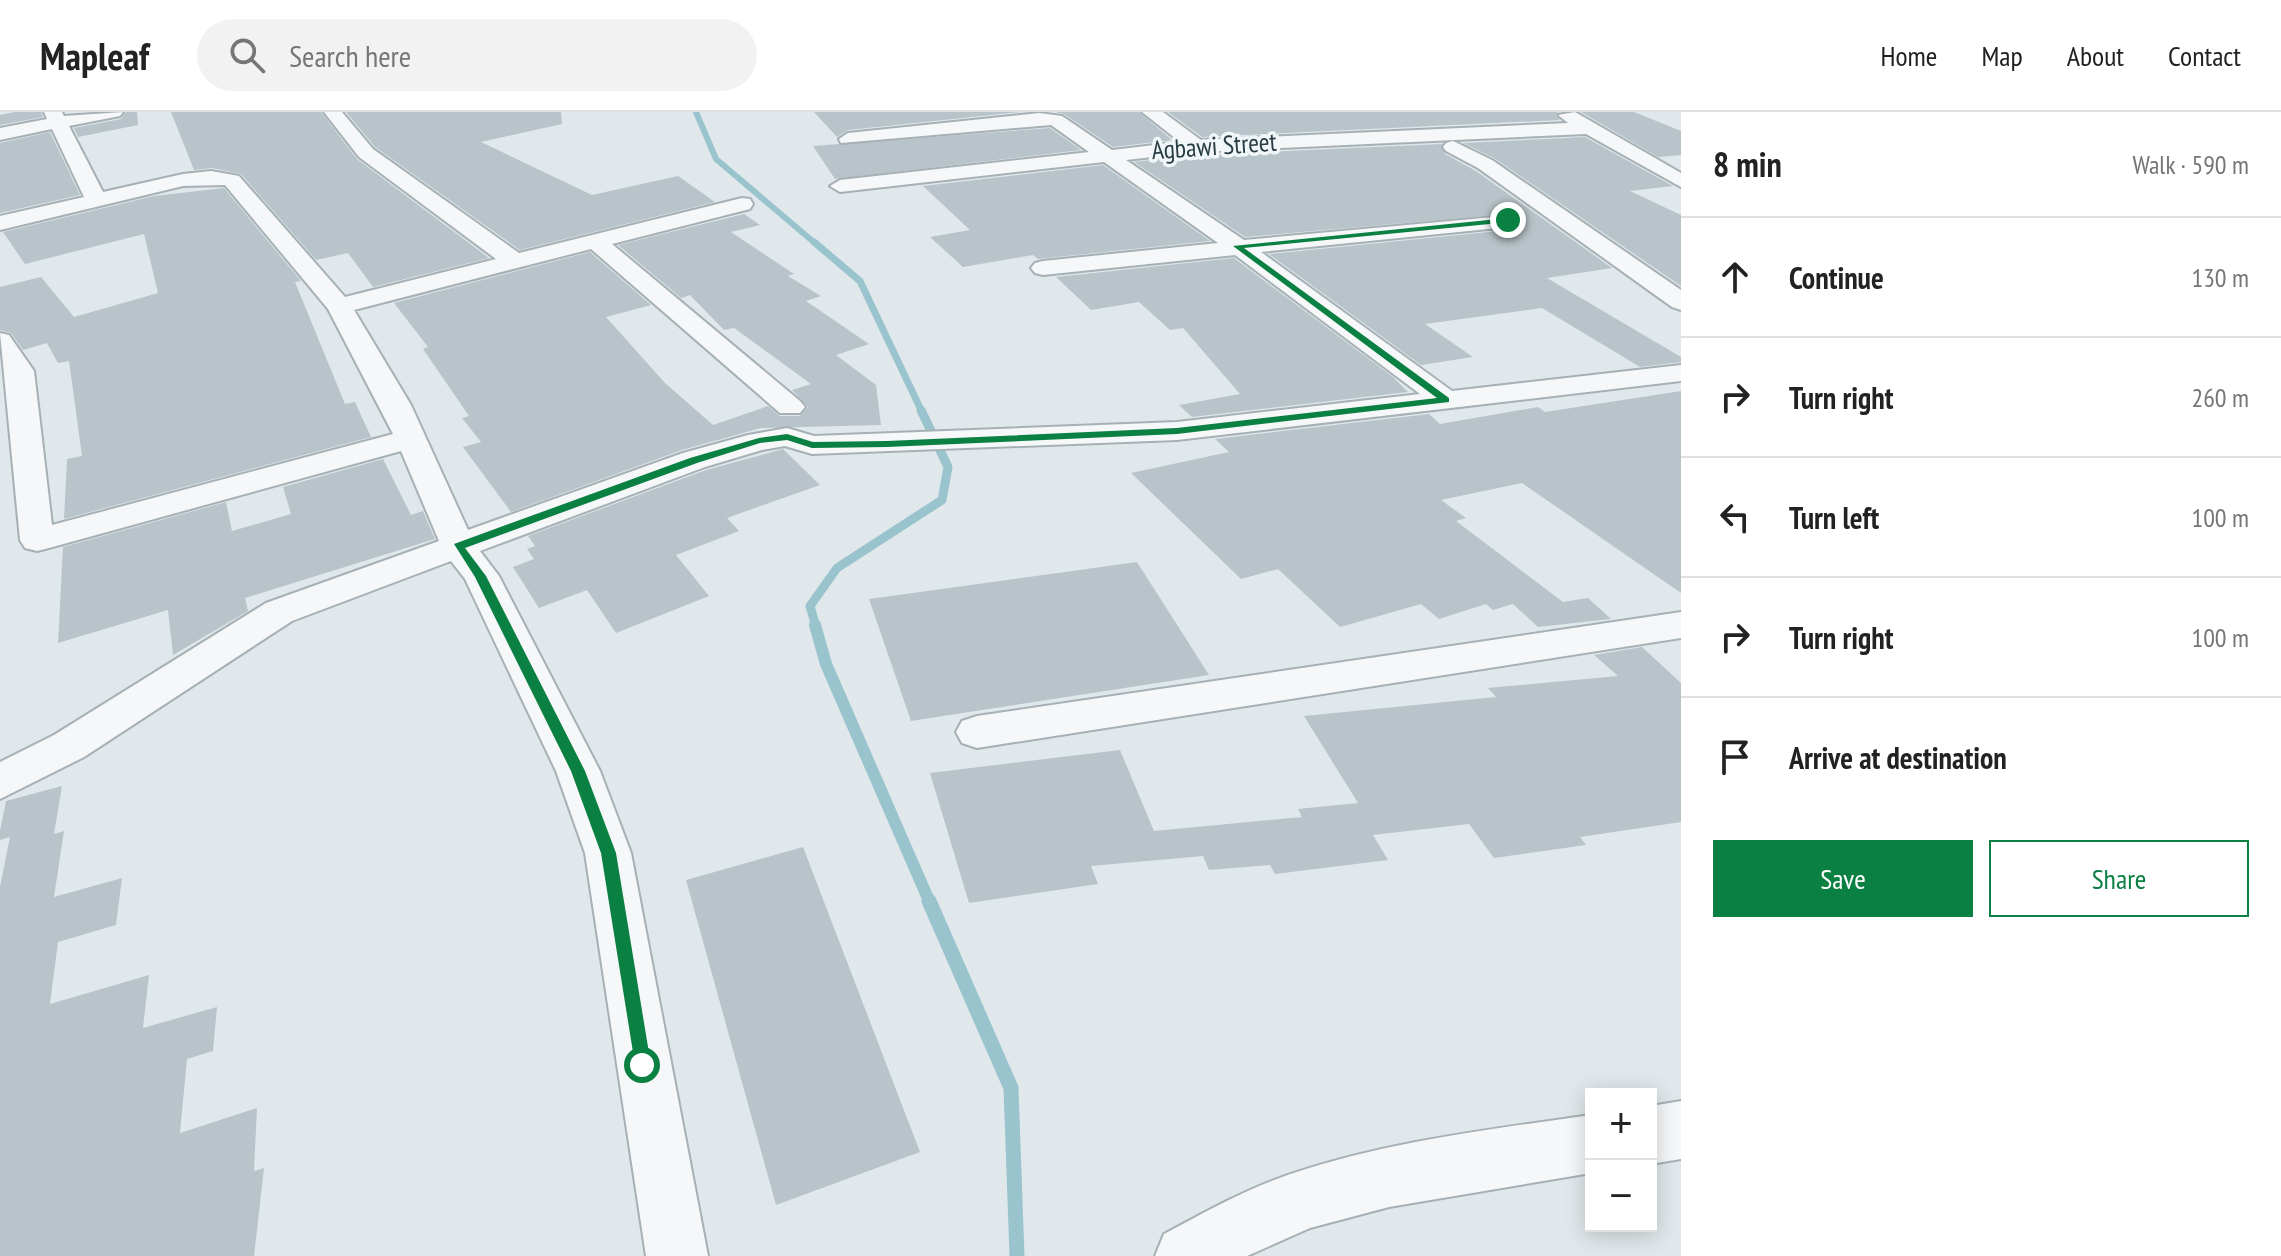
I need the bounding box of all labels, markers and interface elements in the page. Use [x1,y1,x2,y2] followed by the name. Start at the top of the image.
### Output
[197,19,757,91] search box
[40,31,149,80] text: Mapleaf
[225,33,269,77] icon: search
[289,36,411,75] text: Search here
[1881,37,1937,74] text: Home
[1981,37,2023,74] text: Map
[2067,37,2124,74] text: About
[2168,37,2241,74] text: Contact
[1150,125,1278,166] street label: Agbawi Street
[1713,142,1782,186] text: 8 min
[2132,148,2249,181] text: Walk · 590 m
[1490,202,1526,238] route end
[1713,255,1757,299] icon: ahead
[1789,258,1884,297] text: Continue
[2191,261,2249,294] text: 130 m
[1713,375,1757,419] icon: right
[1789,378,1893,417] text: Turn right
[2191,381,2249,414] text: 260 m
[1713,495,1757,539] icon: left
[1789,498,1879,537] text: Turn left
[2191,501,2249,534] text: 100 m
[1713,615,1757,659] icon: right
[1789,618,1893,657] text: Turn right
[2191,621,2249,654] text: 100 m
[1713,735,1757,779] icon: arrive
[1789,738,2007,777] text: Arrive at destination
[1713,840,1973,917] button: Save
[1989,840,2249,917] button: Share
[624,1047,660,1083] route start
[1585,1088,1657,1232] map controls
[1585,1088,1657,1160] button: +
[1585,1160,1657,1232] button: −

